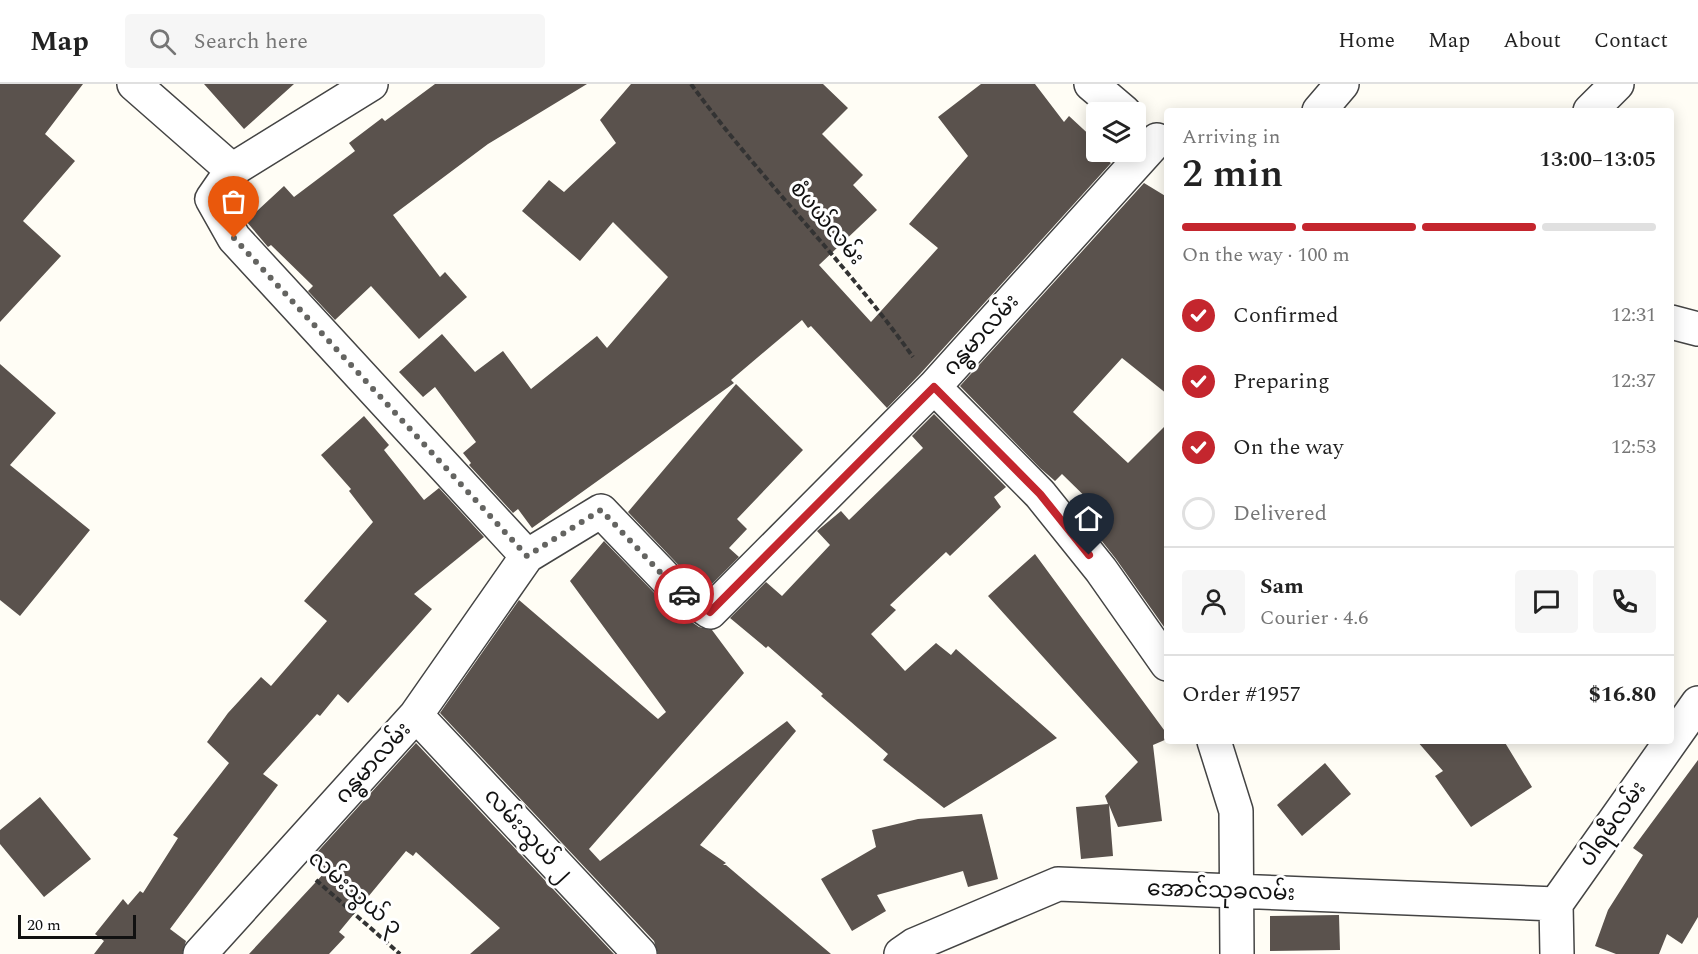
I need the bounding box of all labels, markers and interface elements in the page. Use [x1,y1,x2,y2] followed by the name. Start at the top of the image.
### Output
[125,14,545,68] search box
[30,20,89,63] text: Map
[146,25,179,58] icon: search
[194,25,308,58] text: Search here
[1338,25,1395,57] text: Home
[1428,25,1470,57] text: Map
[1503,25,1561,57] text: About
[1594,25,1668,57] text: Contact
[1086,102,1146,162] map controls
[1086,102,1146,162] button: layers
[1182,122,1280,152] text: Arriving in
[1539,143,1656,176] text: 13:00–13:05
[1182,145,1283,204] text: 2 min
[782,173,872,273] street label: စံပယ်လမ်း
[208,176,259,238] pin
[217,185,250,218] icon: bag
[1182,240,1350,270] text: On the way · 100 m
[935,287,1027,384] street label: ဂန္ဓမာလမ်း
[1182,299,1215,332] icon: check
[1233,299,1339,332] text: Confirmed
[1611,300,1656,330] text: 12:31
[1182,365,1215,398] icon: check
[1233,365,1330,398] text: Preparing
[1611,366,1656,396] text: 12:37
[1182,431,1215,464] icon: check
[1233,431,1344,464] text: On the way
[1611,432,1656,462] text: 12:53
[1063,493,1114,555] pin
[1233,497,1327,530] text: Delivered
[1072,502,1105,535] icon: home
[654,564,714,624] courier
[1182,570,1245,633] button: person
[1260,570,1304,603] text: Sam
[1515,570,1578,633] button: chat
[1593,570,1656,633] button: phone
[668,578,701,611] icon: car
[1260,603,1368,633] text: Courier · 4.6
[1182,678,1301,711] text: Order #1957
[1588,678,1656,711] text: $16.80
[327,715,419,812] street label: ဂန္ဓမာလမ်း
[1571,774,1655,874] street label: ပါရမီလမ်း
[476,781,580,889] street label: လမ်းသွယ် ၂
[300,843,410,943] street label: လမ်းသွယ် ၃
[1146,872,1296,910] street label: အောင်သုခလမ်း
[18,912,136,940] scale bar
[27,913,61,937] text: 20 m

